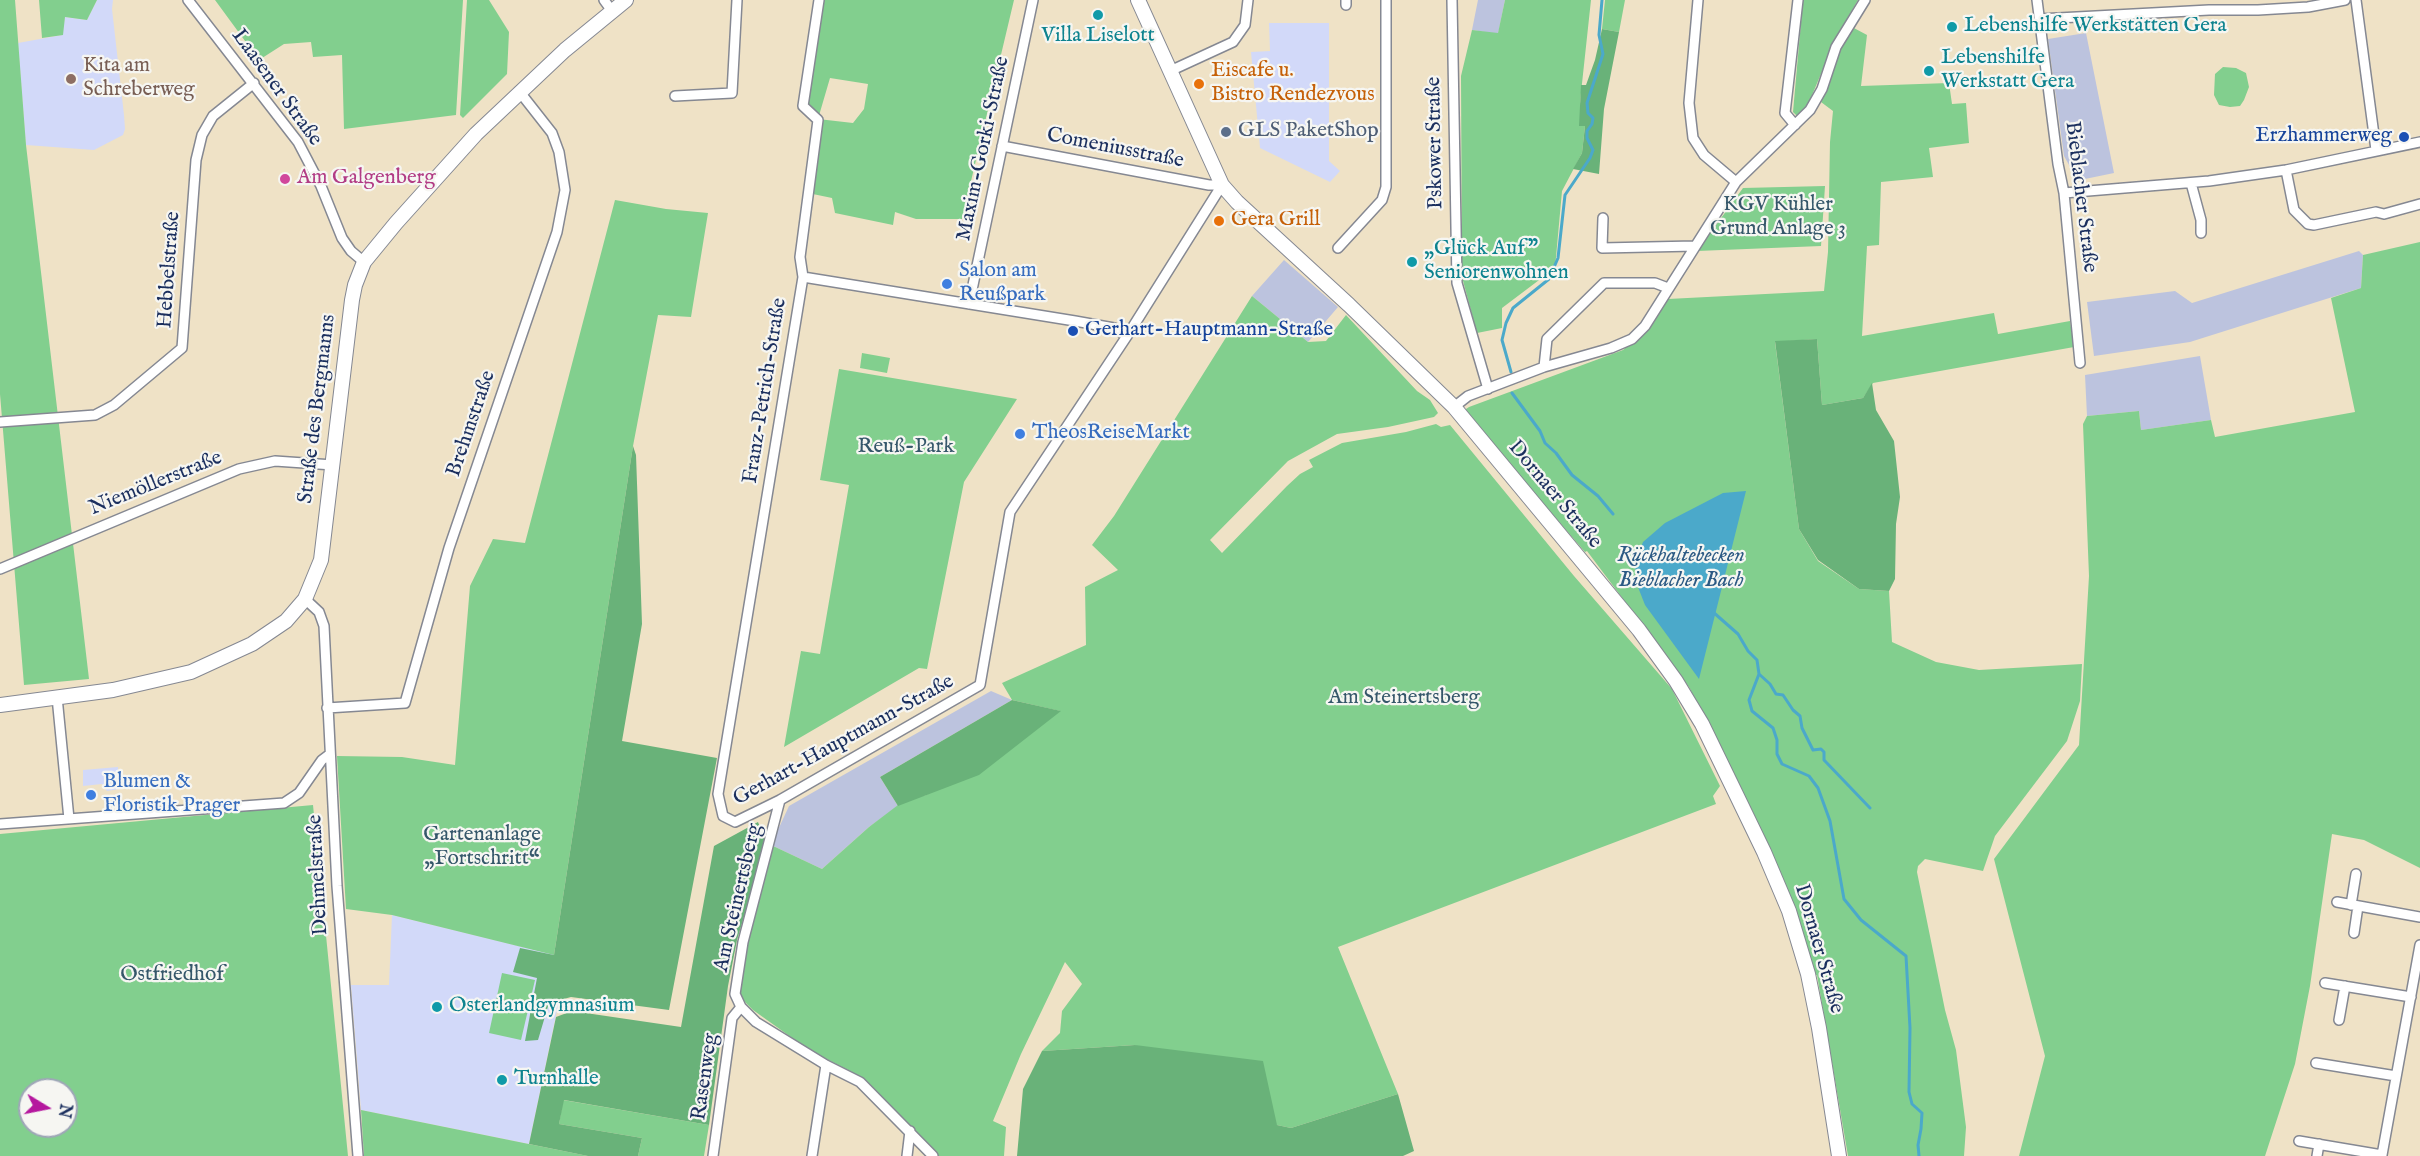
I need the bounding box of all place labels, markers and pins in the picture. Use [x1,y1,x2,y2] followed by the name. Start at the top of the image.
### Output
[1091,8,1105,22] marker: Villa Liselott
[1964,14,2227,40] place label: Lebenshilfe Werkstätten Gera
[1945,20,1959,34] marker: Lebenshilfe Werkstätten Gera
[1041,24,1155,50] place label: Villa Liselott
[1941,46,2074,96] place label: Lebenshilfe Werkstatt Gera
[83,54,195,104] place label: Kita am Schreberweg
[1211,59,1375,109] place label: Eiscafe u. Bistro Rendezvous
[1922,64,1936,78] marker: Lebenshilfe Werkstatt Gera
[64,72,78,86] marker: Kita am Schreberweg
[1192,77,1206,91] marker: Eiscafe u. Bistro Rendezvous
[1238,119,1379,145] place label: GLS PaketShop
[2255,124,2392,150] place label: Erzhammerweg
[1219,125,1233,139] marker: GLS PaketShop
[2397,130,2411,144] marker: Erzhammerweg
[297,166,436,192] place label: Am Galgenberg
[278,172,292,186] marker: Am Galgenberg
[1231,208,1320,234] place label: Gera Grill
[1212,214,1226,228] marker: Gera Grill
[1424,237,1569,287] place label: „Glück Auf" Seniorenwohnen
[1405,255,1419,269] marker: „Glück Auf" Seniorenwohnen
[959,259,1046,309] place label: Salon am Reußpark
[940,277,954,291] marker: Salon am Reußpark
[1085,318,1333,344] place label: Gerhart-Hauptmann-Straße
[1066,324,1080,338] marker: Gerhart-Hauptmann-Straße
[1032,421,1190,447] place label: TheosReiseMarkt
[1013,427,1027,441] marker: TheosReiseMarkt
[103,770,240,820] place label: Blumen & Floristik Prager
[84,788,98,802] marker: Blumen & Floristik Prager
[449,994,634,1020] place label: Osterlandgymnasium
[430,1000,444,1014] marker: Osterlandgymnasium
[514,1067,599,1093] place label: Turnhalle
[495,1073,509,1087] marker: Turnhalle

